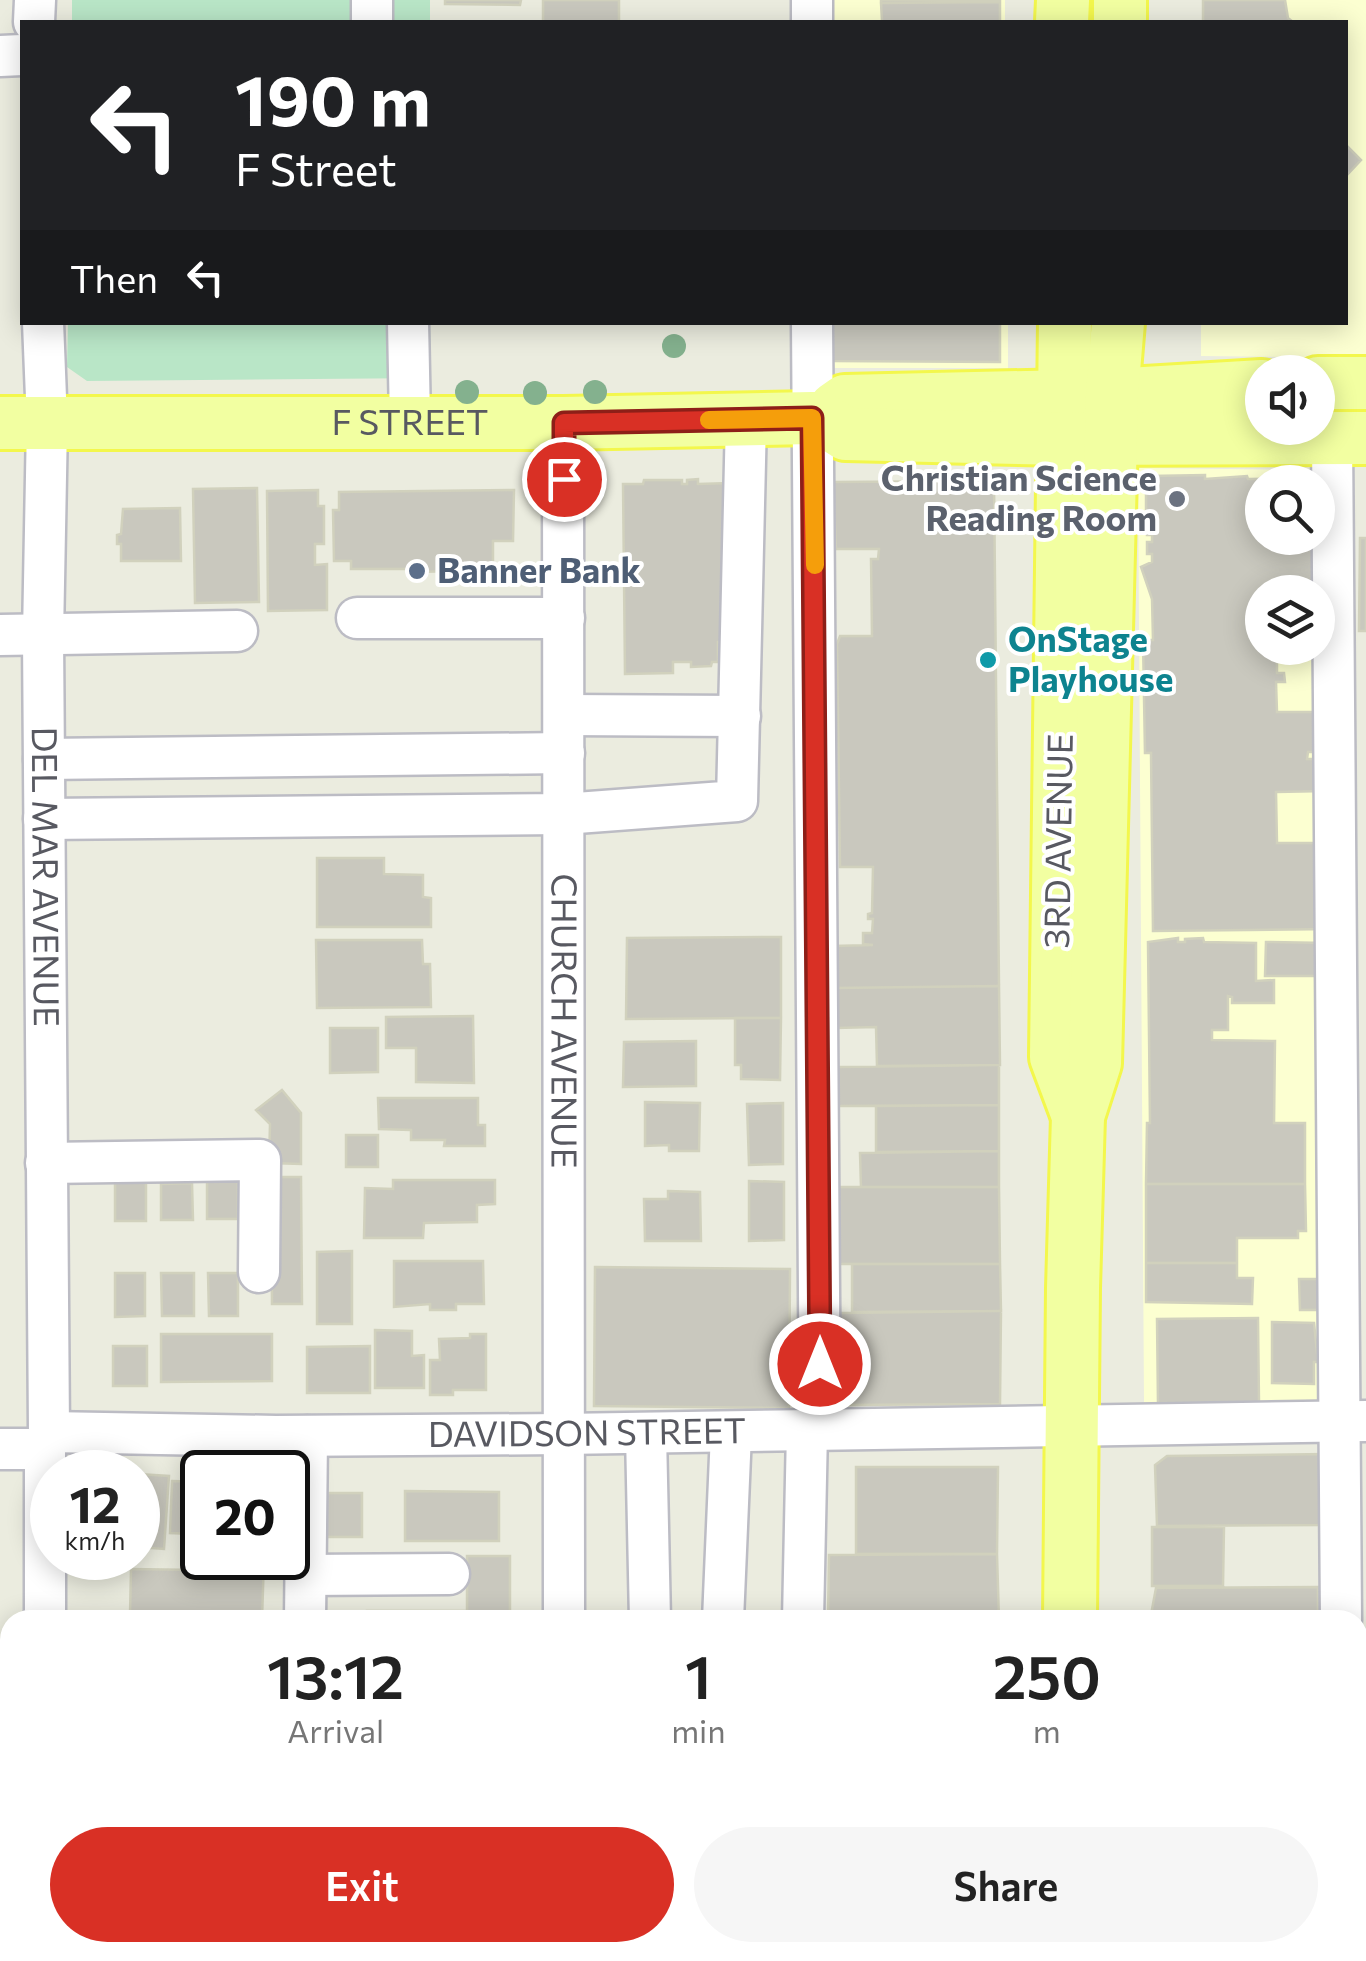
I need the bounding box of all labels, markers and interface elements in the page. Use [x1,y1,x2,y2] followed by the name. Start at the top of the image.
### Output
[235,55,431,140] text: 190 m
[70,60,200,190] icon: left
[235,140,397,195] text: F Street
[178,250,233,305] icon: left
[70,254,158,301] text: Then
[1245,355,1335,665] map controls
[1245,355,1335,445] button: sound
[332,399,488,442] street label: F STREET
[522,437,607,522] pin
[537,452,592,507] icon: arrive
[881,455,1157,538] place label: Christian Science Reading Room
[1245,465,1335,555] button: search
[1166,488,1188,510] marker: Christian Science Reading Room
[437,547,641,590] place label: Banner Bank
[406,560,428,582] marker: Banner Bank
[1245,575,1335,665] button: layers
[1008,616,1173,699] place label: OnStage Playhouse
[977,649,999,671] marker: OnStage Playhouse
[25,727,70,1027] street label: DEL MAR AVENUE
[1033,733,1080,949] street label: 3RD AVENUE
[544,874,588,1168] street label: CHURCH AVENUE
[768,1312,872,1416] position arrow
[428,1407,746,1454] street label: DAVIDSON STREET
[180,1450,310,1580] speed limit sign: 20
[69,1472,121,1533] text: 12
[65,1525,125,1555] text: km/h
[267,1638,404,1711] text: 13:12
[685,1638,712,1711] text: 1
[993,1638,1101,1711] text: 250
[287,1710,384,1750] text: Arrival
[671,1710,726,1750] text: min
[1033,1710,1061,1750] text: m
[50,1827,674,1942] button: Exit
[694,1827,1318,1942] button: Share

